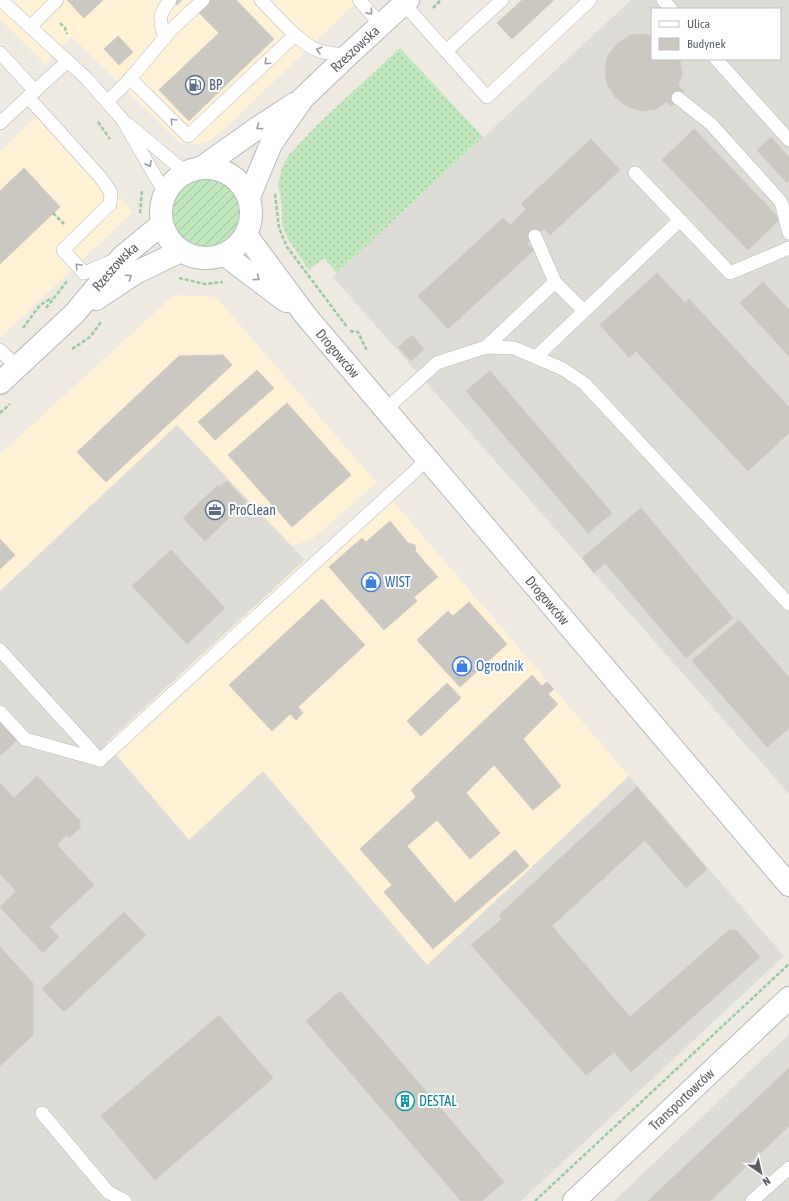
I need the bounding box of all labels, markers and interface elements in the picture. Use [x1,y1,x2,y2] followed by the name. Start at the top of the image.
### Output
[365,8,372,15] one-way arrow
[651,8,781,60] legend
[687,17,710,31] text: Ulica
[327,22,383,75] street label: Rzeszowska
[687,37,726,51] text: Budynek
[316,46,323,55] one-way arrow
[264,57,272,64] one-way arrow
[184,74,206,96] fuel station icon: BP
[209,77,223,93] place label: BP
[170,118,178,126] one-way arrow
[256,122,263,130] one-way arrow
[144,160,151,167] one-way arrow
[89,239,141,294] street label: Rzeszowska
[76,264,83,271] one-way arrow
[252,273,259,280] one-way arrow
[125,274,132,282] one-way arrow
[313,326,363,382] street label: Drogowców
[204,499,226,521] office icon: ProClean
[229,502,276,518] place label: ProClean
[360,571,382,593] shop icon: WIST
[522,573,573,629] street label: Drogowców
[385,574,411,590] place label: WIST
[451,655,473,677] shop icon: Ogrodnik
[476,658,524,674] place label: Ogrodnik
[646,1065,718,1134] street label: Transportowców
[394,1090,416,1112] building icon: DESTAL
[419,1093,457,1109] place label: DESTAL
[741,1153,781,1193] north arrow
[761,1174,773,1188] text: N

